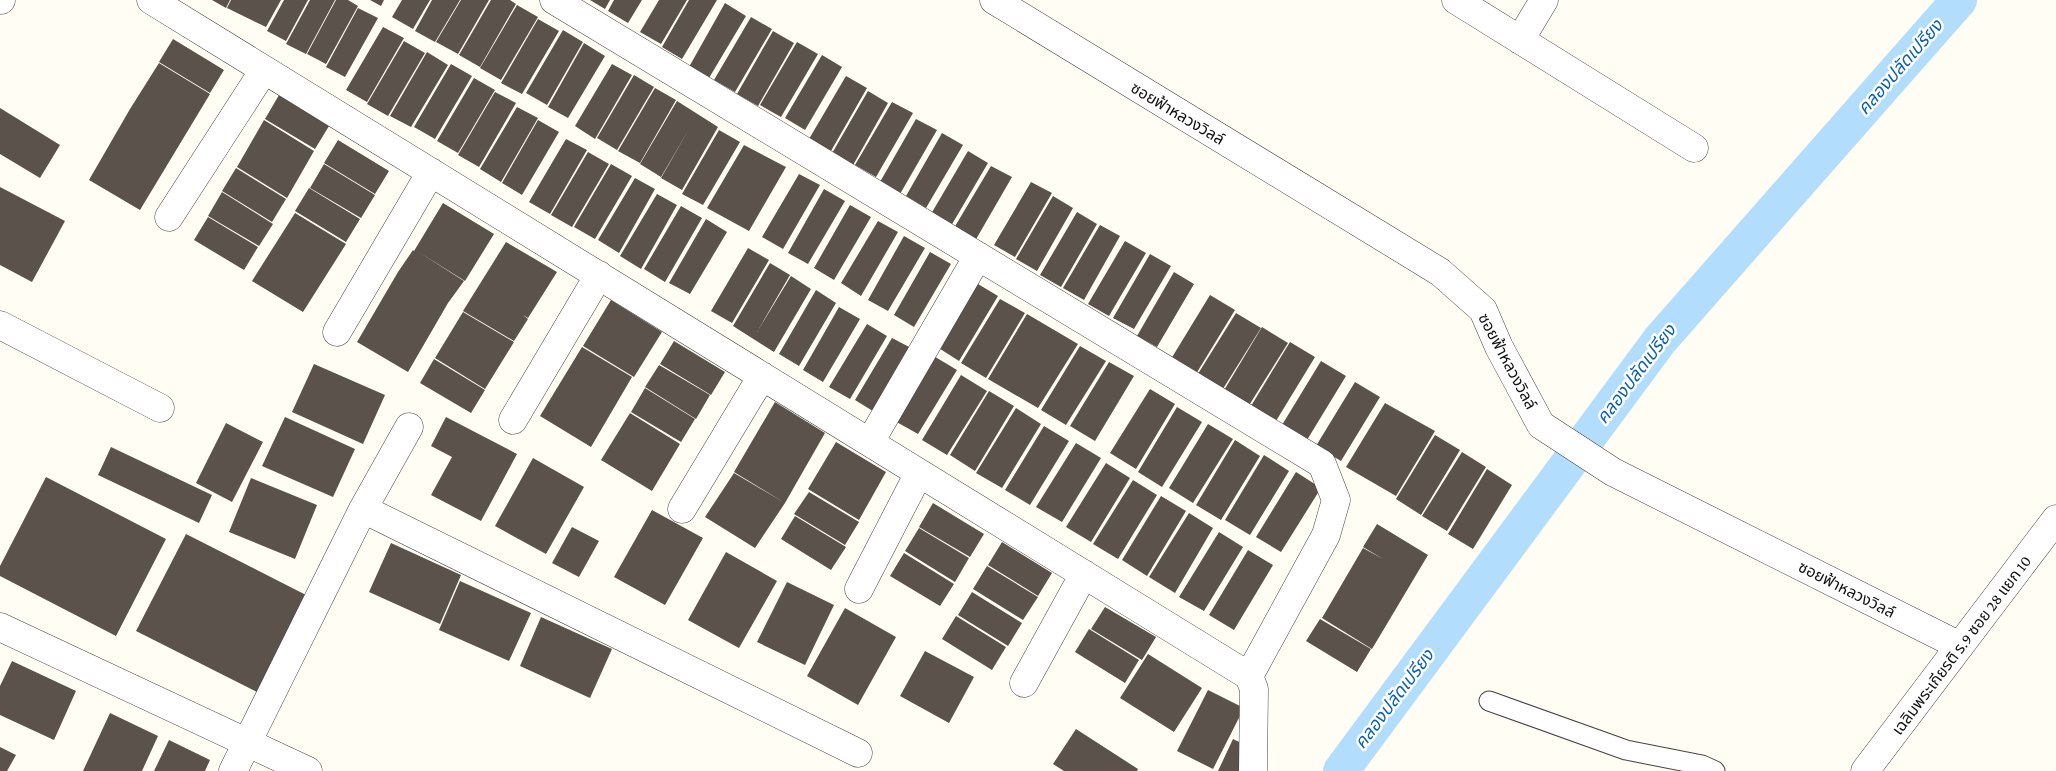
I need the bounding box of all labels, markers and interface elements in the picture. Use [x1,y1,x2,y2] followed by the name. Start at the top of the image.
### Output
[1854,15,1947,118] water label: คลองปลัดเปรียง
[1128,79,1228,148] street label: ซอยฟ้าหลวงวิลล์
[1475,310,1540,412] street label: ซอยฟ้าหลวงวิลล์
[1592,320,1681,427] water label: คลองปลัดเปรียง
[1888,552,2034,738] street label: เฉลิมพระเกียรติ ร.9 ซอย 28 แยก 10
[1796,558,1898,621] street label: ซอยฟ้าหลวงวิลล์
[1350,645,1439,752] water label: คลองปลัดเปรียง

